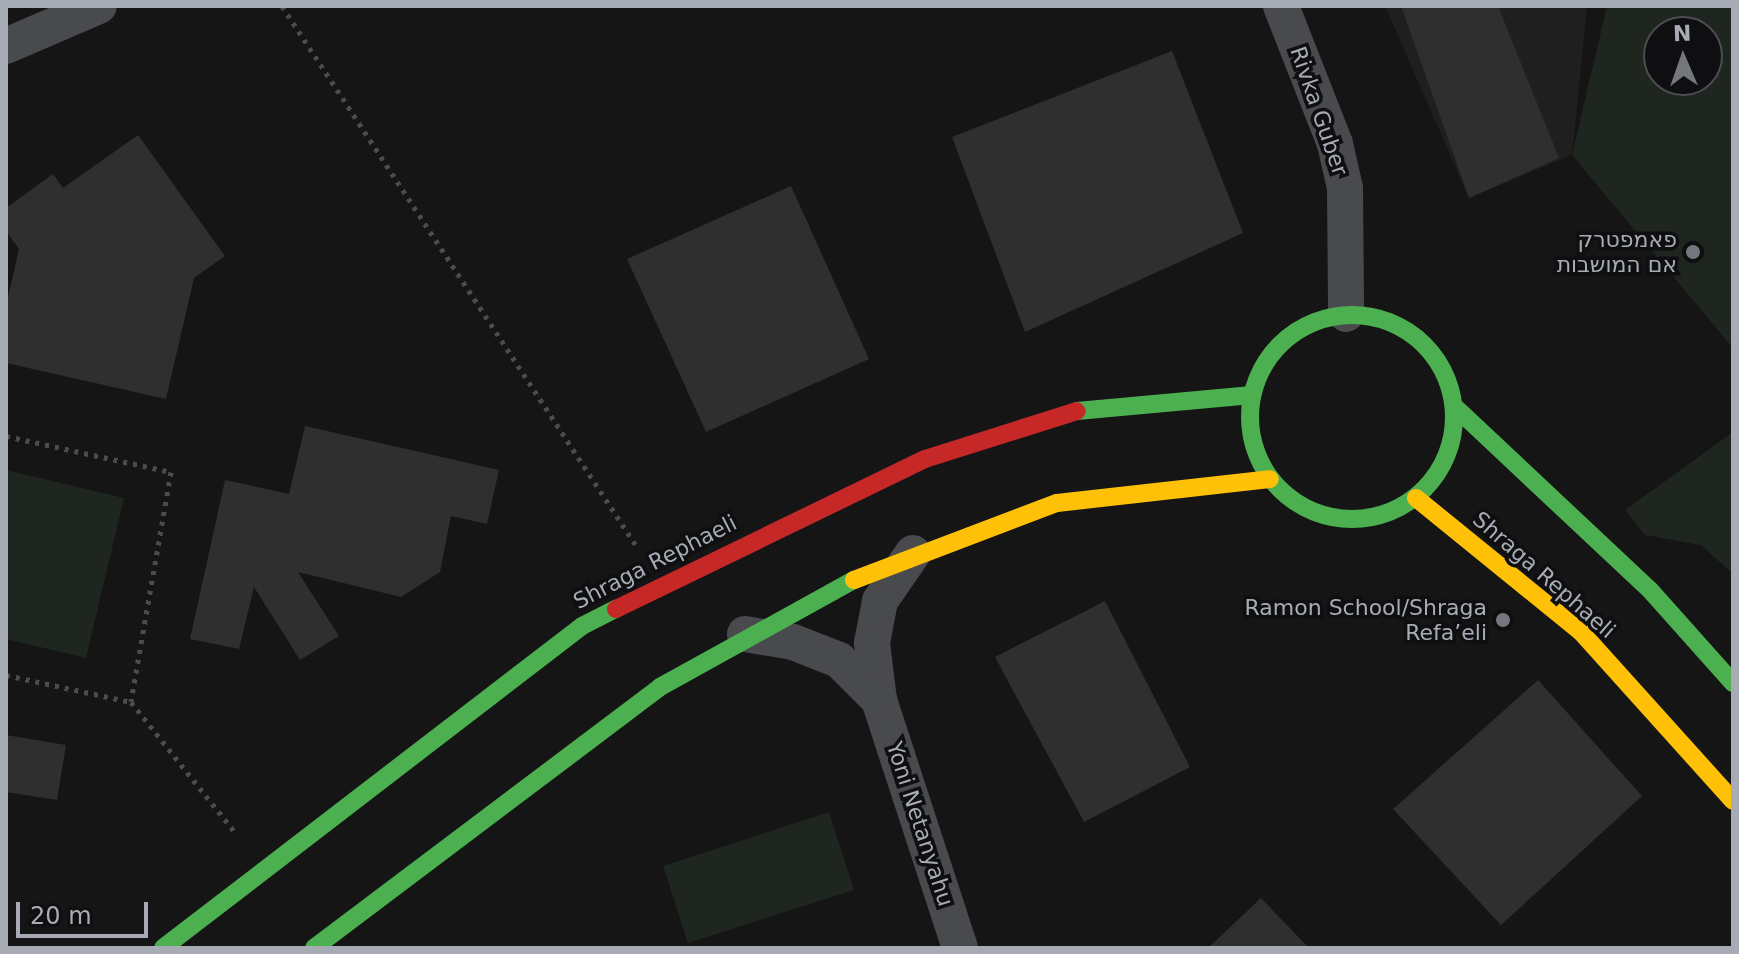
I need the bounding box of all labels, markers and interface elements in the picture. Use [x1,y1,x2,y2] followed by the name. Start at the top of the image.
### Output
[1643,16,1723,96] north arrow
[1673,21,1692,46] text: N
[1285,43,1353,179] street label: Rivka Guber
[1557,226,1677,278] place label: פאמפטרק אם המושבות
[1684,243,1702,261] marker: פאמפטרק אם המושבות
[1467,506,1621,644] street label: Shraga Rephaeli
[569,509,741,615] street label: Shraga Rephaeli
[1245,594,1487,646] place label: Ramon School/Shraga Refa’eli
[1494,611,1512,629] marker: Ramon School/Shraga Refa’eli
[881,738,959,910] street label: Yoni Netanyahu
[20,886,152,936] scale bar
[30,902,92,930] text: 20 m

